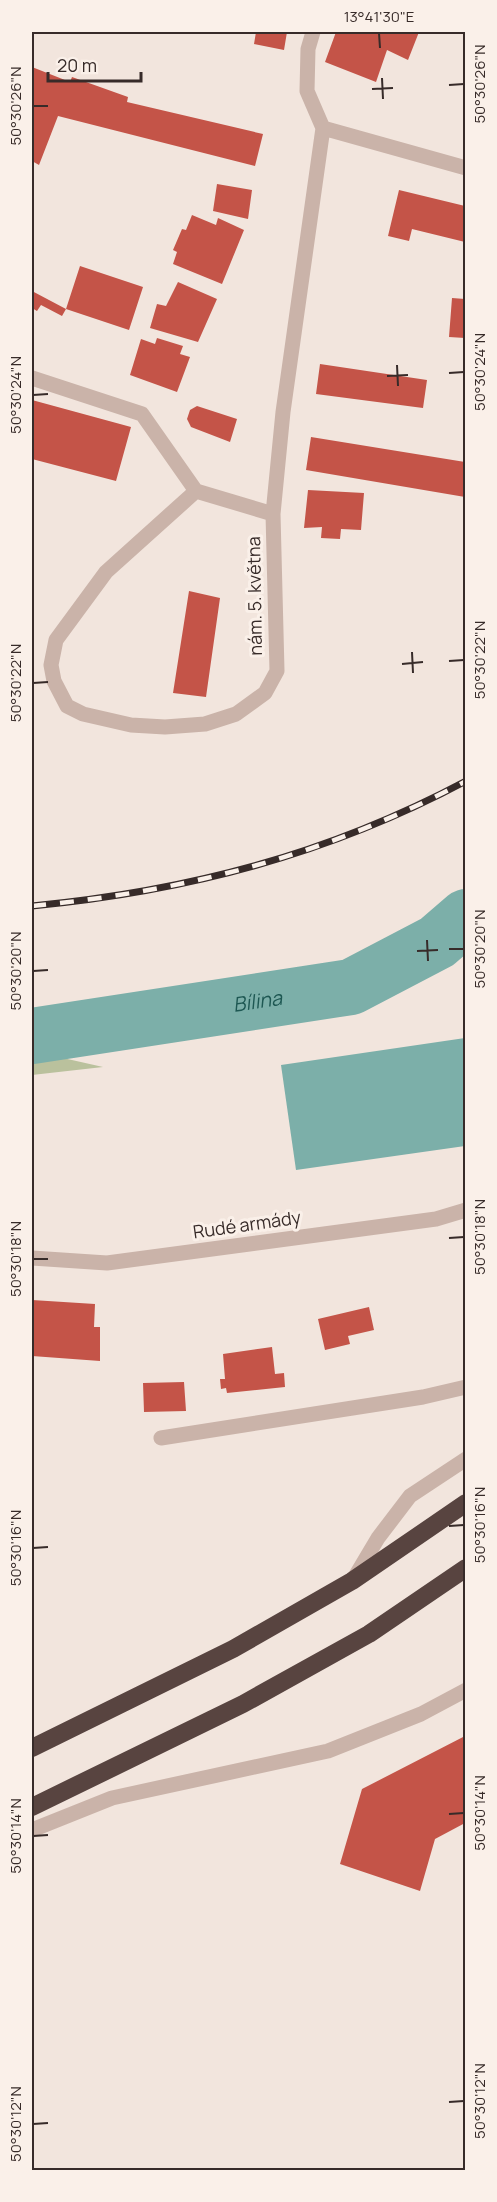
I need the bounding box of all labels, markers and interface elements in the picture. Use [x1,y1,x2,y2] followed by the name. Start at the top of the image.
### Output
[344,6,414,27] text: 13°41'30"E
[469,44,490,124] text: 50°30'26"N
[48,45,141,83] scale bar
[57,53,97,77] text: 20 m
[5,66,26,146] text: 50°30'26"N
[469,333,490,411] text: 50°30'24"N
[5,356,26,434] text: 50°30'24"N
[241,536,267,656] street label: nám. 5. května
[469,621,490,699] text: 50°30'22"N
[5,644,26,722] text: 50°30'22"N
[469,909,490,989] text: 50°30'20"N
[5,931,26,1011] text: 50°30'20"N
[231,984,285,1018] water label: Bílina
[469,1199,490,1275] text: 50°30'18"N
[191,1204,303,1243] street label: Rudé armády
[5,1221,26,1297] text: 50°30'18"N
[469,1487,490,1563] text: 50°30'16"N
[5,1510,26,1586] text: 50°30'16"N
[469,1775,490,1851] text: 50°30'14"N
[5,1798,26,1874] text: 50°30'14"N
[469,2063,490,2139] text: 50°30'12"N
[5,2086,26,2162] text: 50°30'12"N

